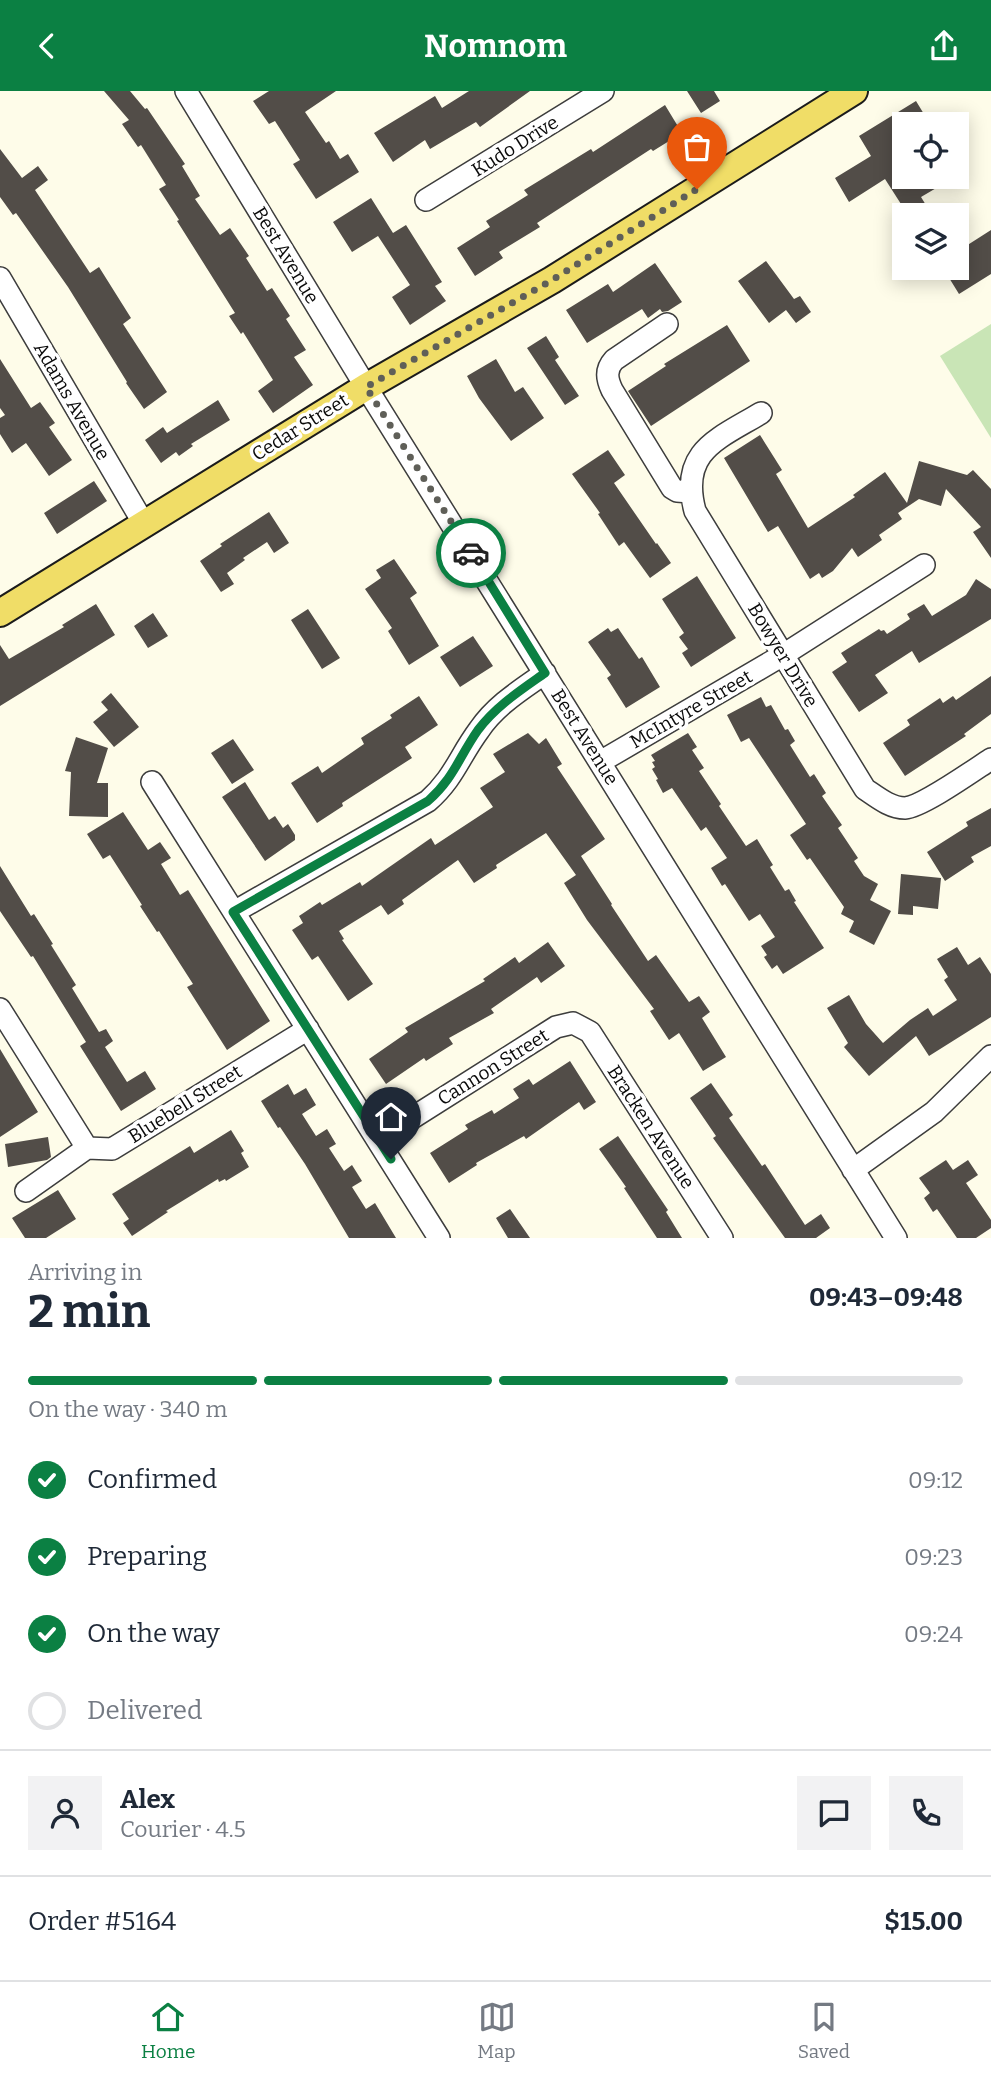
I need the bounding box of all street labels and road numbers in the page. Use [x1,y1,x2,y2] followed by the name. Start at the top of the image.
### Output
[468,110,562,182] street label: Kudo Drive
[248,202,324,308] street label: Best Avenue
[29,338,115,464] street label: Adams Avenue
[248,388,353,466] street label: Cedar Street
[743,599,823,711] street label: Bowyer Drive
[626,665,756,753] street label: McIntyre Street
[546,685,624,789] street label: Best Avenue
[433,1024,553,1110] street label: Cannon Street
[124,1060,246,1148] street label: Bluebell Street
[603,1061,699,1193] street label: Bracken Avenue

